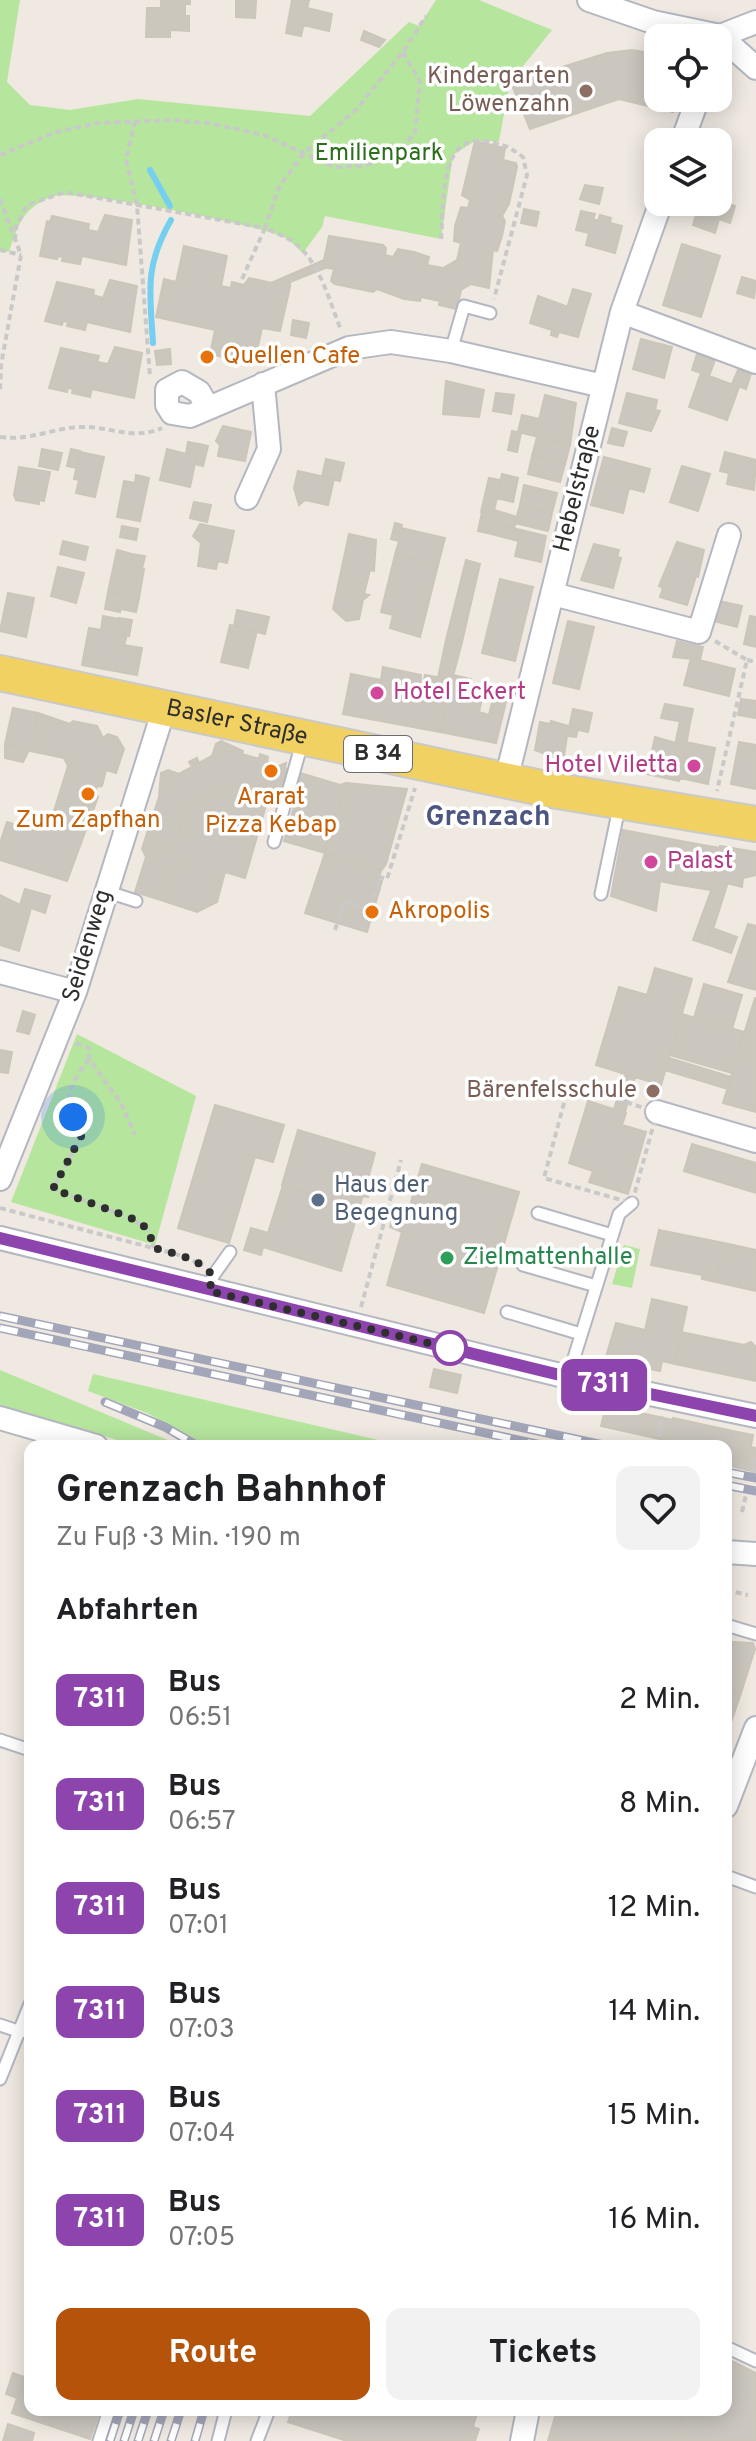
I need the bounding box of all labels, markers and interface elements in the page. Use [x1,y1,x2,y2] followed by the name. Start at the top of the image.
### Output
[644,24,732,216] map controls
[644,24,732,112] button: locate
[427,62,570,120] place label: Kindergarten Löwenzahn
[577,82,595,100] marker: Kindergarten Löwenzahn
[644,128,732,216] button: layers
[315,139,443,169] park label: Emilienpark
[223,342,360,372] place label: Quellen Cafe
[198,348,216,366] marker: Quellen Cafe
[548,422,608,556] street label: Hebelstraße
[393,678,526,708] place label: Hotel Eckert
[368,684,386,702] marker: Hotel Eckert
[163,694,310,753] street label: Basler Straße
[344,736,412,772] road number: B 34
[544,751,678,781] place label: Hotel Viletta
[685,757,703,775] marker: Hotel Viletta
[262,762,280,780] marker: Ararat Pizza Kebap
[205,783,337,841] place label: Ararat Pizza Kebap
[79,785,97,803] marker: Zum Zapfhan
[426,800,550,836] district label: Grenzach
[15,806,161,836] place label: Zum Zapfhan
[667,847,733,877] place label: Palast
[642,853,660,871] marker: Palast
[57,886,119,1006] street label: Seidenweg
[388,897,490,927] place label: Akropolis
[363,903,381,921] marker: Akropolis
[466,1076,637,1106] place label: Bärenfelsschule
[644,1082,662,1100] marker: Bärenfelsschule
[53,1097,93,1137] your location
[334,1171,458,1229] place label: Haus der Begegnung
[309,1191,327,1209] marker: Haus der Begegnung
[463,1243,633,1273] place label: Zielmattenhalle
[438,1249,456,1267] marker: Zielmattenhalle
[433,1331,467,1365] unlabelled marker
[548,1359,660,1411] line badge: 7311
[577,1367,631,1403] text: 7311
[616,1466,700,1550] button: heart
[56,1467,386,1516] text: Grenzach Bahnhof
[56,1522,301,1555] text: Zu Fuß · 3 Min. · 190 m
[56,1593,199,1630] text: Abfahrten
[168,1665,221,1702] text: Bus
[73,1682,127,1718] text: 7311
[619,1682,700,1719] text: 2 Min.
[168,1702,232,1735] text: 06:51
[168,1769,221,1806] text: Bus
[73,1786,127,1822] text: 7311
[619,1786,700,1823] text: 8 Min.
[168,1806,236,1839] text: 06:57
[168,1873,221,1910] text: Bus
[73,1890,127,1926] text: 7311
[608,1890,700,1927] text: 12 Min.
[168,1910,229,1943] text: 07:01
[168,1977,221,2014] text: Bus
[73,1994,127,2030] text: 7311
[608,1994,700,2031] text: 14 Min.
[168,2014,235,2047] text: 07:03
[168,2081,221,2118] text: Bus
[73,2098,127,2134] text: 7311
[608,2098,700,2135] text: 15 Min.
[168,2118,235,2151] text: 07:04
[168,2185,221,2222] text: Bus
[73,2202,127,2238] text: 7311
[608,2202,700,2239] text: 16 Min.
[168,2222,235,2255] text: 07:05
[56,2308,370,2400] button: Route
[386,2308,700,2400] button: Tickets

